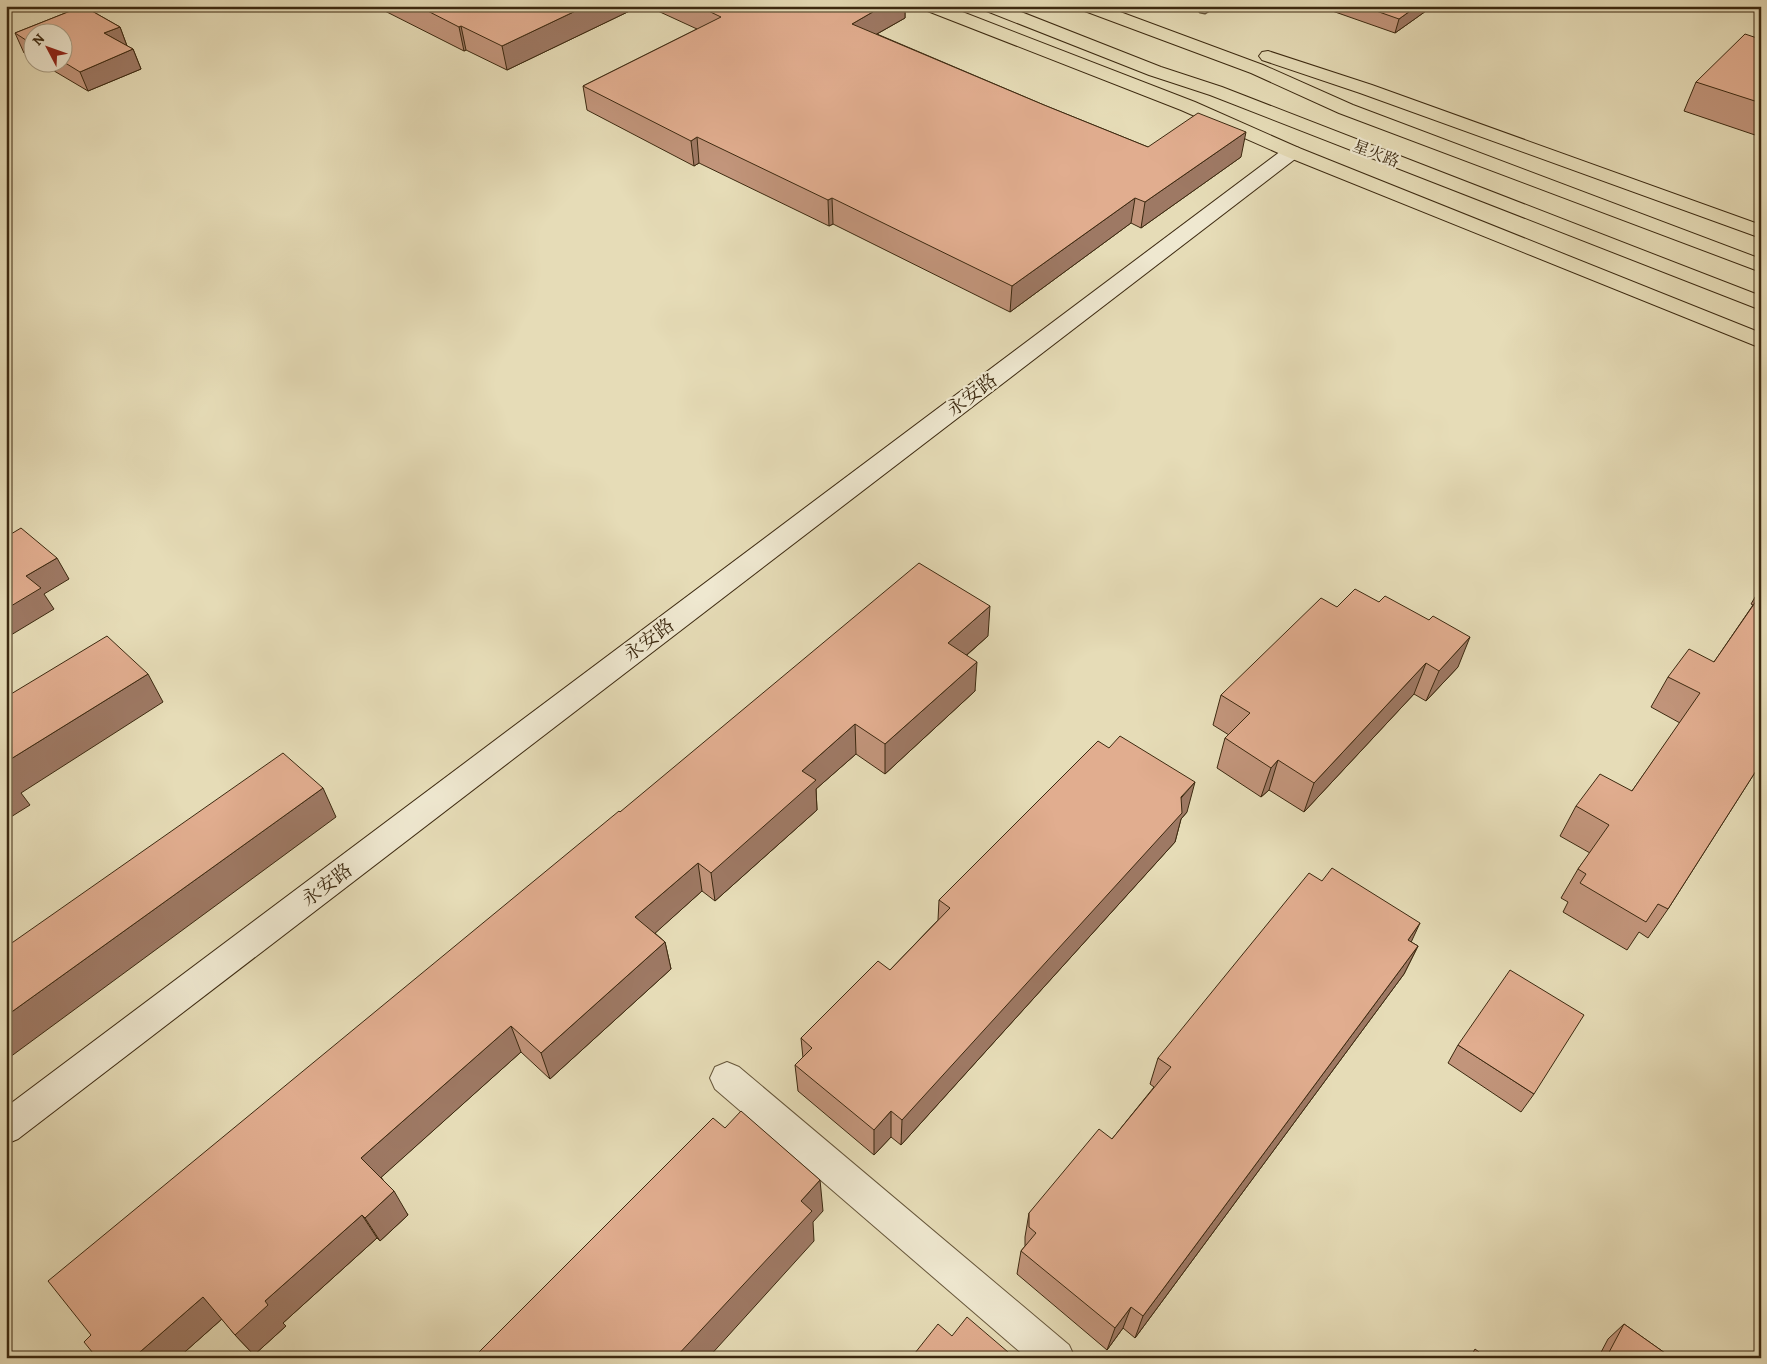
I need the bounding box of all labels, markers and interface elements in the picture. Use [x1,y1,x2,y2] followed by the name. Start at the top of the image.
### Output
[22,22,72,72] north arrow
[28,30,49,50] text: N
[1350,135,1402,173] street label: 星火路
[941,367,1003,423] street label: 永安路
[618,612,680,668] street label: 永安路
[296,857,358,913] street label: 永安路

